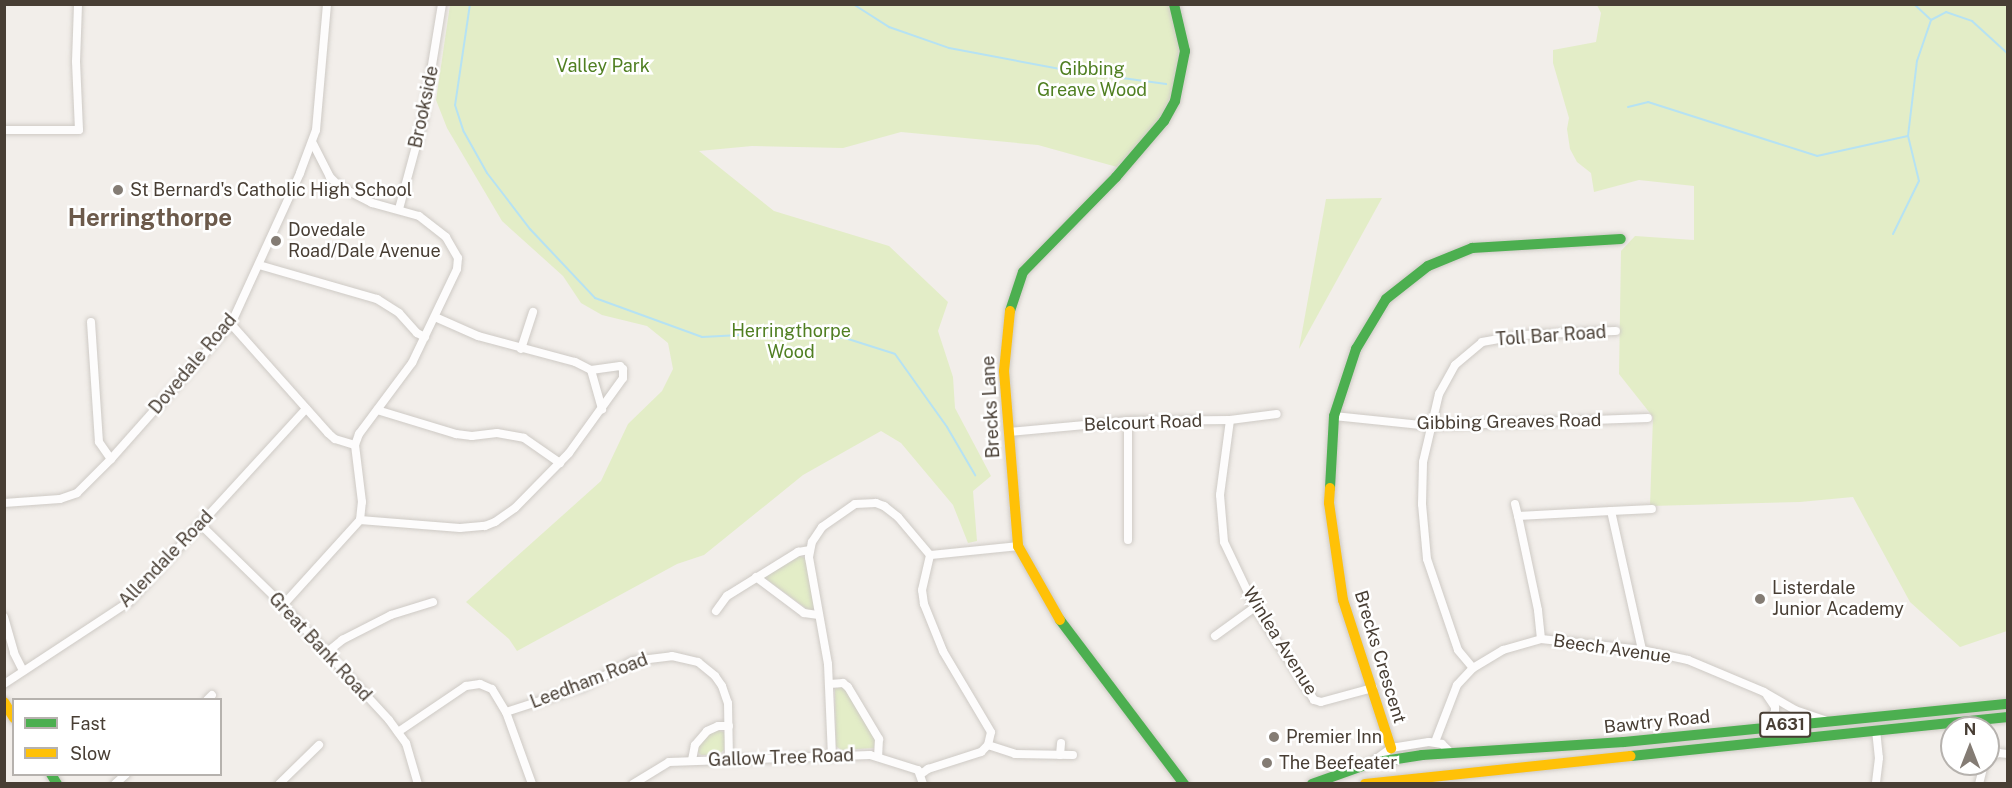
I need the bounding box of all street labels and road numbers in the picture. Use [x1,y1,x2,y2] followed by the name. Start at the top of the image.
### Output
[405,64,443,150] street label: Brookside
[145,309,241,419] street label: Dovedale Road
[1495,321,1607,351] street label: Toll Bar Road
[978,355,1004,459] street label: Brecks Lane
[1083,410,1203,436] street label: Belcourt Road
[1416,410,1602,434] street label: Gibbing Greaves Road
[114,506,218,612] street label: Allendale Road
[1238,583,1322,699] street label: Winlea Avenue
[264,588,376,706] street label: Great Bank Road
[1350,588,1410,726] street label: Brecks Crescent
[1552,630,1672,668] street label: Beech Avenue
[527,649,651,713] street label: Leedham Road
[1603,706,1711,738] street label: Bawtry Road
[1758,712,1812,738] road number: A631
[708,745,854,771] street label: Gallow Tree Road

